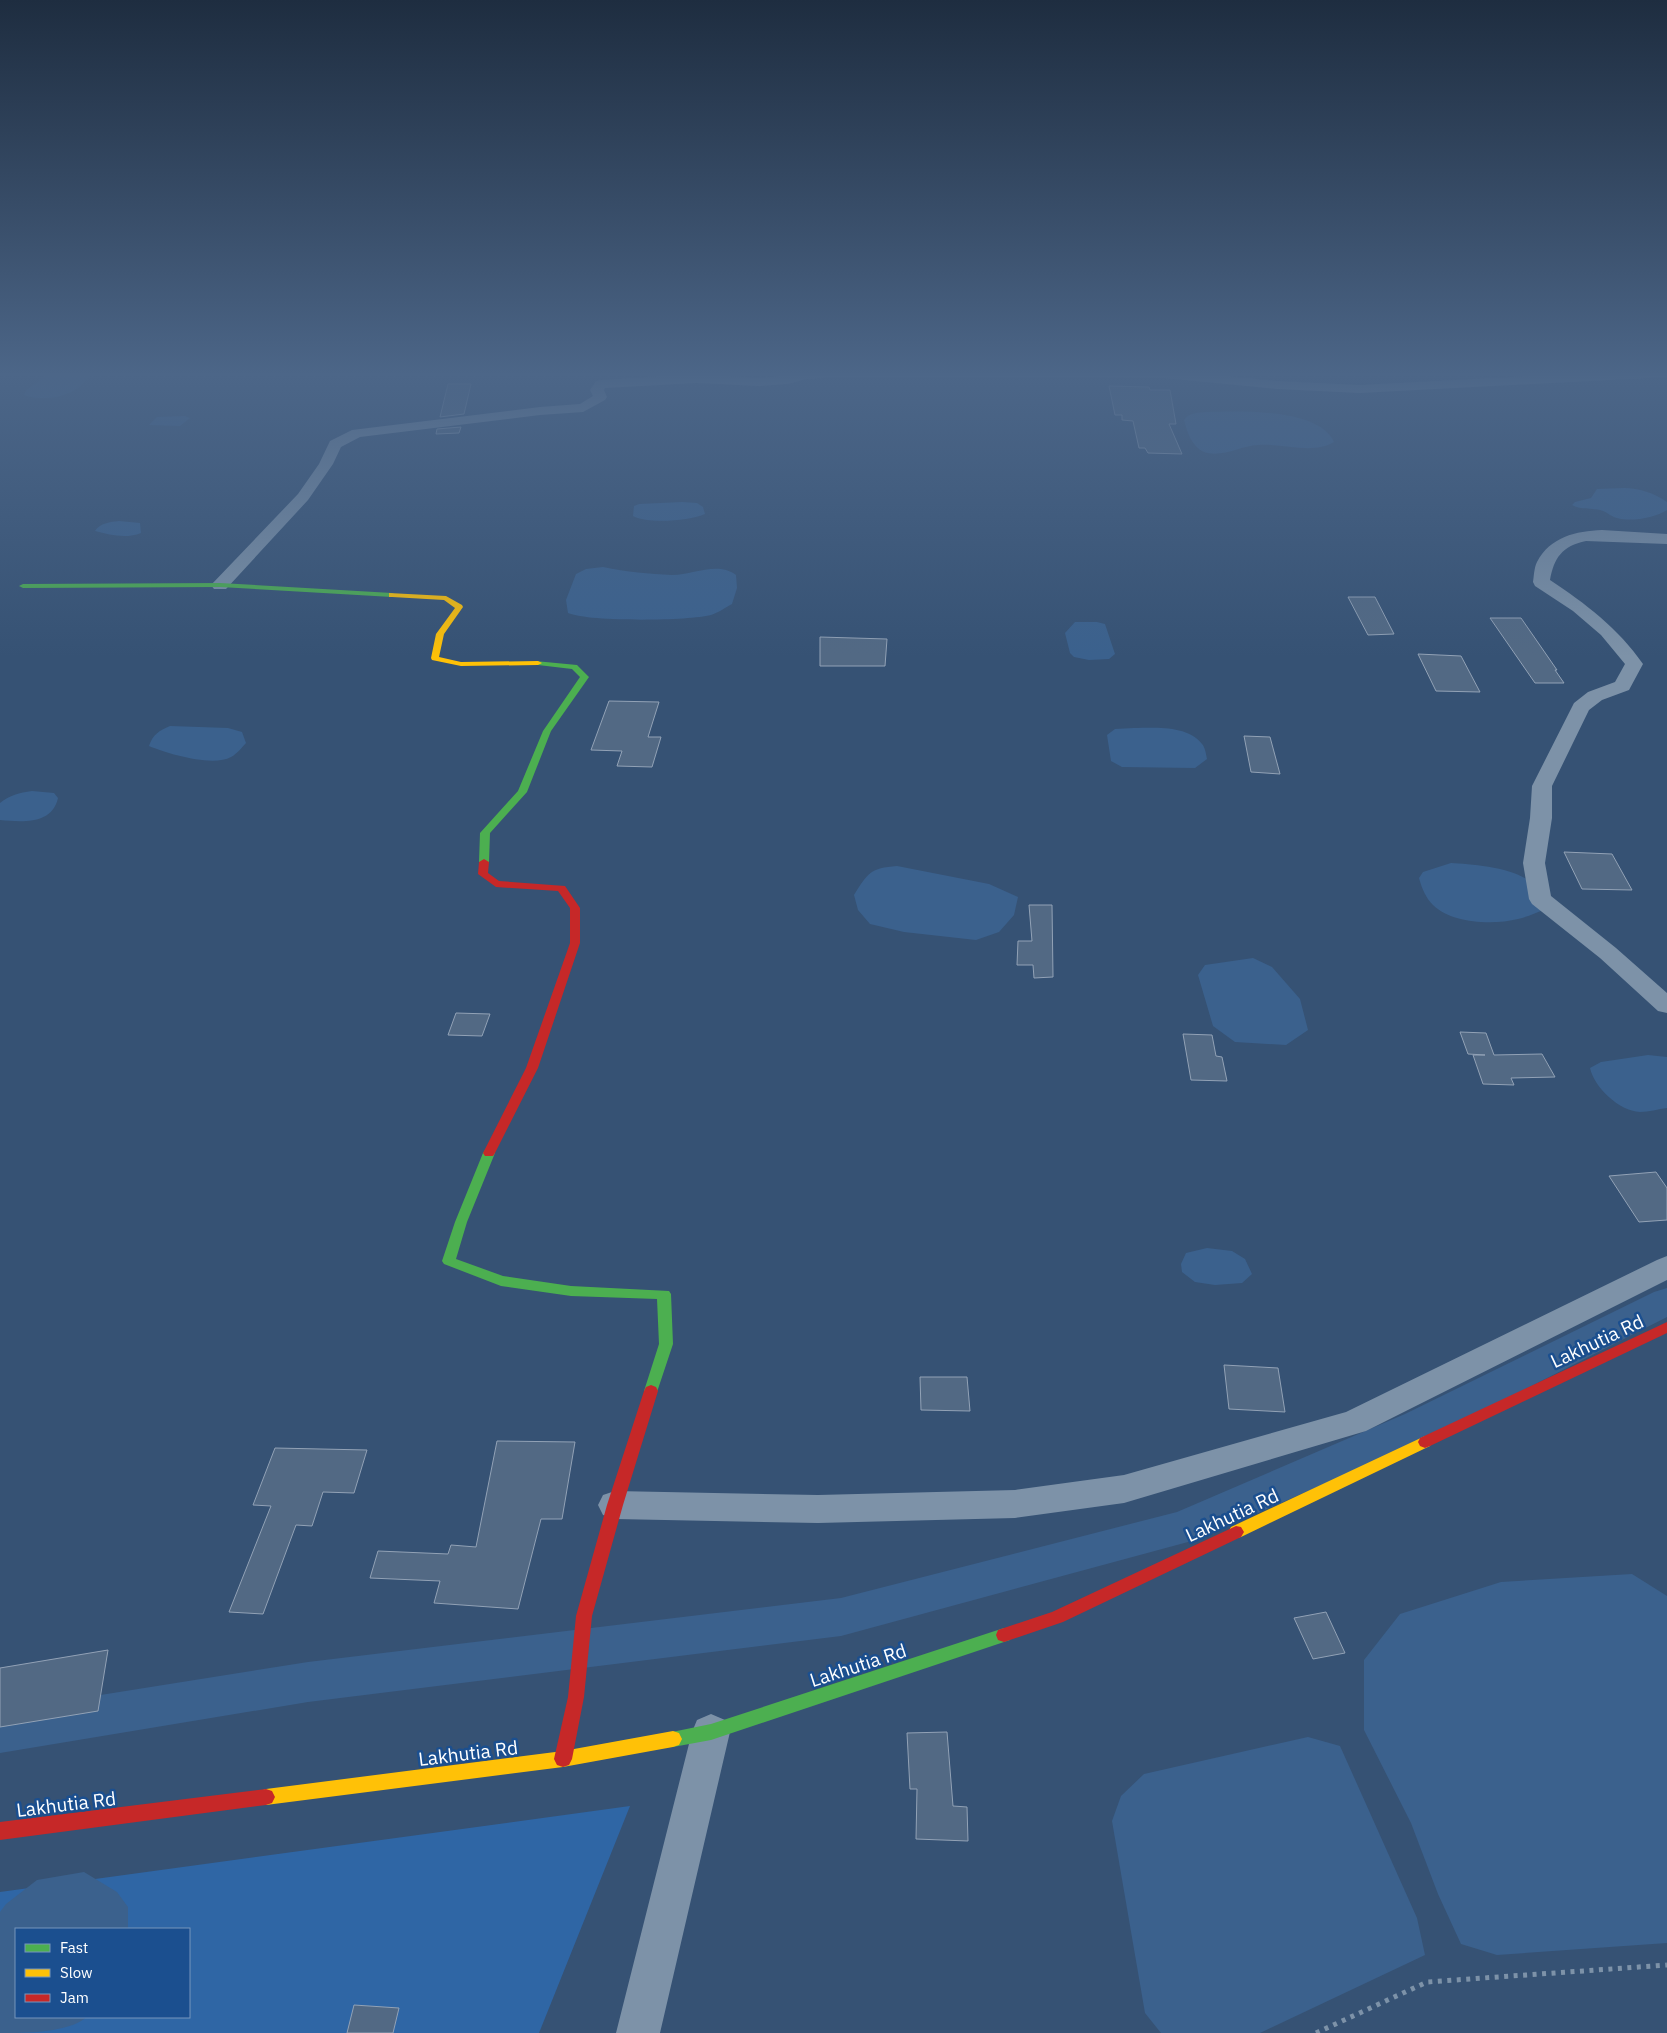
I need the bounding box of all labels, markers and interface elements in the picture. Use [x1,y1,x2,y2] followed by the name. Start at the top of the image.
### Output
[1547,1309,1647,1373] street label: Lakhutia Rd
[1182,1483,1282,1547] street label: Lakhutia Rd
[807,1638,909,1692] street label: Lakhutia Rd
[417,1735,519,1771] street label: Lakhutia Rd
[15,1786,117,1822] street label: Lakhutia Rd
[15,1928,190,2018] legend
[60,1938,88,1957] text: Fast
[60,1963,93,1982] text: Slow
[60,1988,89,2007] text: Jam

